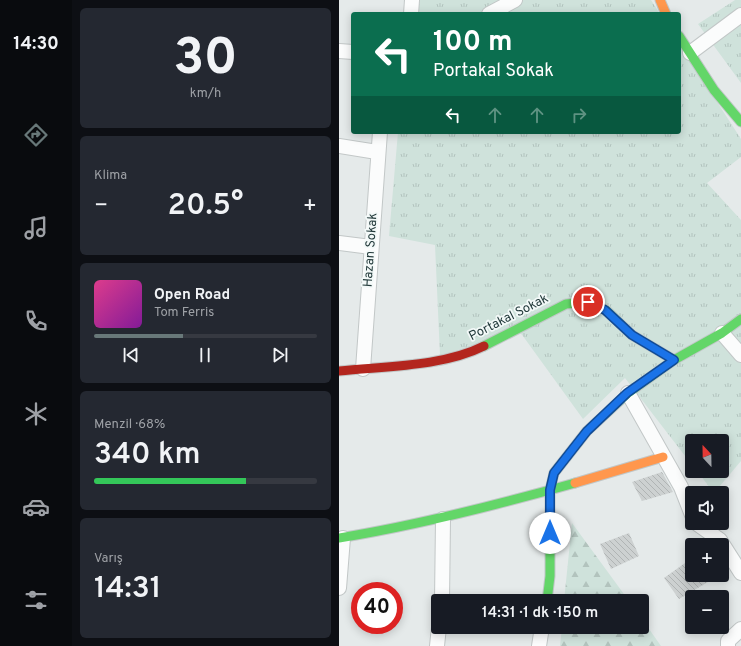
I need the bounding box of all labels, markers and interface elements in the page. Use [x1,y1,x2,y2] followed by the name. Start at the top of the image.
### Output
[433,25,513,61] text: 100 m
[173,27,238,93] text: 30
[367,28,419,80] icon: left
[13,33,59,56] text: 14:30
[433,60,554,83] text: Portakal Sokak
[190,86,221,102] text: km/h
[442,104,464,126] icon: left
[484,104,506,126] icon: ahead
[526,104,548,126] icon: ahead
[568,104,590,126] icon: right
[22,121,50,149] icon: directions
[94,168,127,184] text: Klima
[168,188,243,225] text: 20.5°
[94,193,108,220] text: −
[303,193,317,220] text: +
[360,212,382,288] street label: Hazan Sokak
[22,214,50,242] icon: music
[571,285,605,319] pin
[154,286,230,305] text: Open Road
[466,291,552,345] street label: Portakal Sokak
[577,291,599,313] icon: arrive
[154,305,214,321] text: Tom Ferris
[22,307,50,335] icon: phone
[120,344,142,366] icon: previous
[194,344,216,366] icon: pause
[269,344,291,366] icon: next
[22,400,50,428] icon: climate
[94,417,165,433] text: Menzil · 68%
[685,434,729,478] north arrow
[685,434,729,634] map controls
[94,437,201,474] text: 340 km
[685,486,729,530] button: sound
[22,493,50,521] icon: car
[529,512,571,554] position arrow
[685,538,729,582] button: +
[94,551,123,567] text: Varış
[94,571,161,608] text: 14:31
[351,582,403,634] speed limit sign: 40
[22,586,50,614] icon: filters
[685,590,729,634] button: −
[482,604,598,623] text: 14:31 · 1 dk · 150 m

